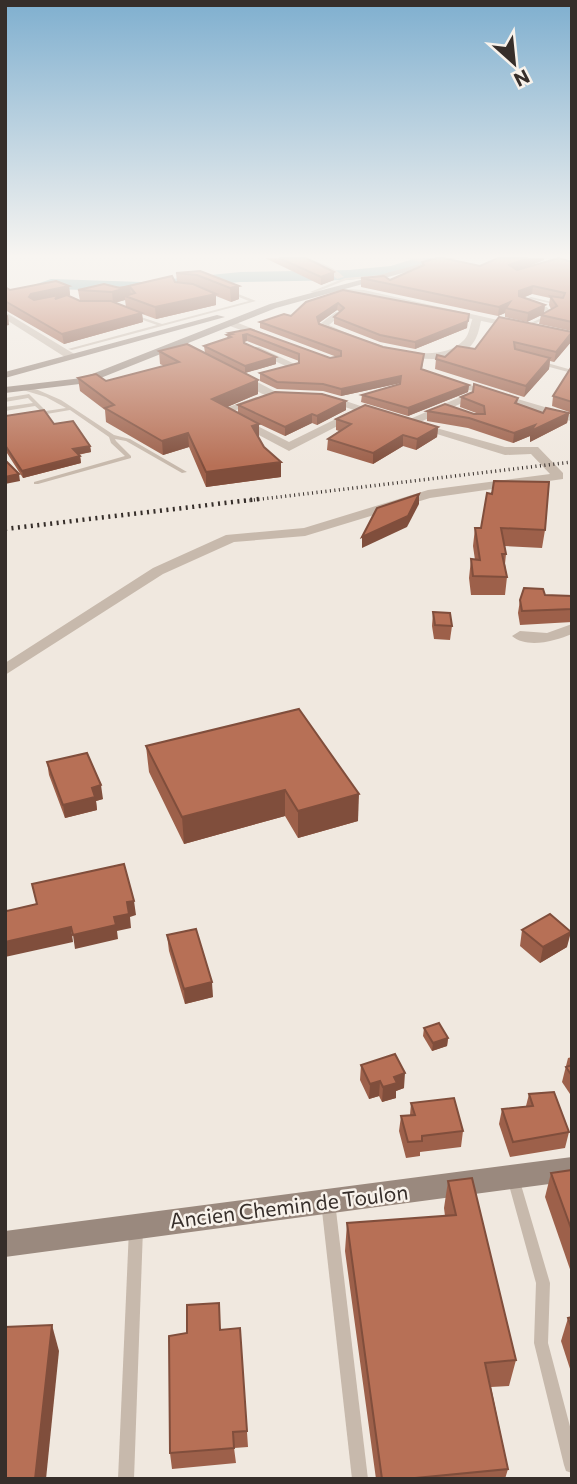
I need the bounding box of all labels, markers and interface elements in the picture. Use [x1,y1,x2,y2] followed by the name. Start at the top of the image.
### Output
[479,28,549,98] north arrow
[510,65,534,92] text: N
[168,1178,409,1233] street label: Ancien Chemin de Toulon

